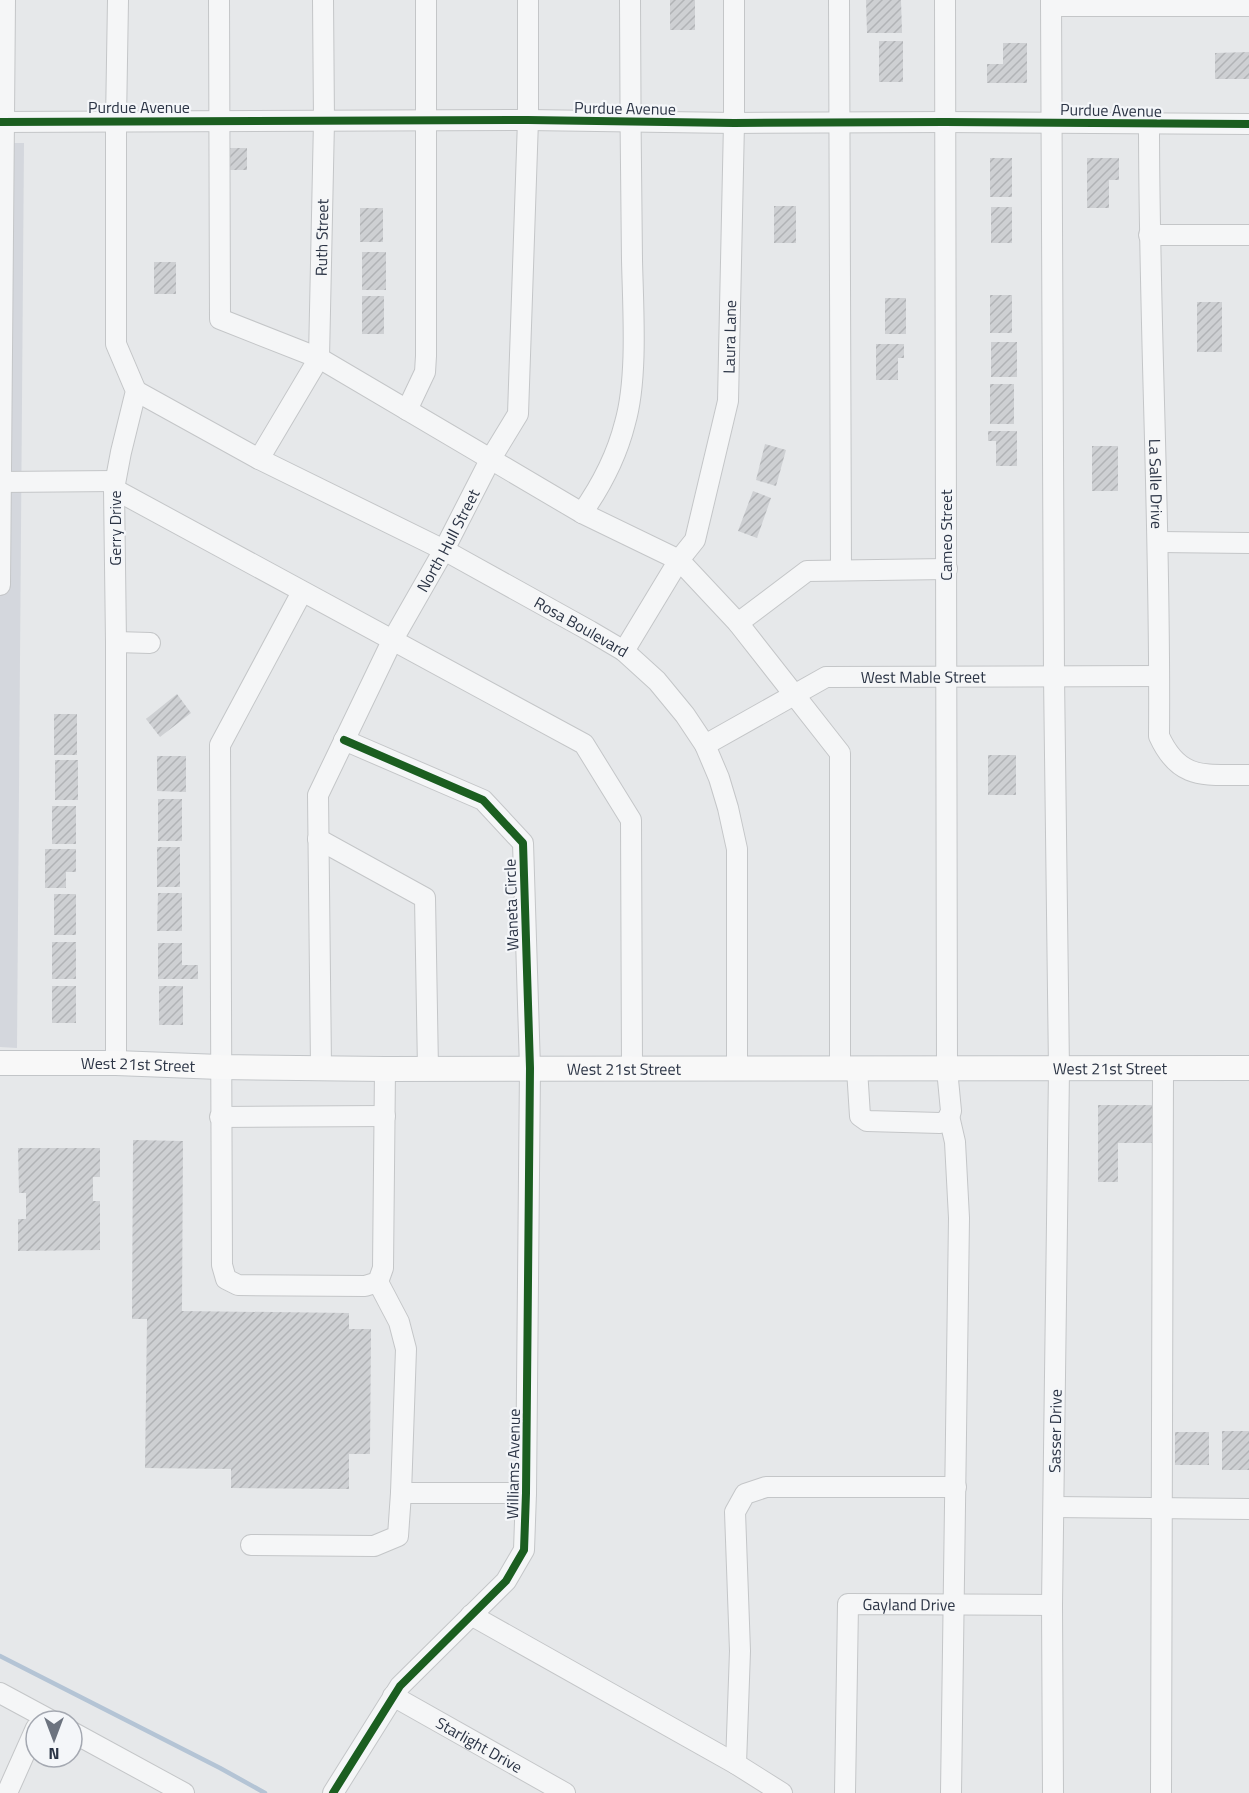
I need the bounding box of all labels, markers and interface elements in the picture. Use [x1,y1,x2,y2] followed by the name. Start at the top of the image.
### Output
[88,95,190,119] street label: Purdue Avenue
[574,95,676,121] street label: Purdue Avenue
[1060,97,1162,123] street label: Purdue Avenue
[309,198,334,276] street label: Ruth Street
[717,300,742,374] street label: Laura Lane
[1143,439,1169,529] street label: La Salle Drive
[410,484,486,597] street label: North Hull Street
[934,489,958,581] street label: Cameo Street
[103,490,127,566] street label: Gerry Drive
[530,590,633,663] street label: Rosa Boulevard
[861,665,986,689] street label: West Mable Street
[497,859,525,951] street label: Waneta Circle
[81,1051,196,1078] street label: West 21st Street
[1053,1056,1168,1080] street label: West 21st Street
[567,1057,682,1081] street label: West 21st Street
[1042,1389,1068,1473] street label: Sasser Drive
[500,1408,526,1520] street label: Williams Avenue
[862,1592,955,1617] street label: Gayland Drive
[24,1709,84,1769] north arrow
[432,1711,527,1779] street label: Starlight Drive
[48,1742,60,1766] text: N

